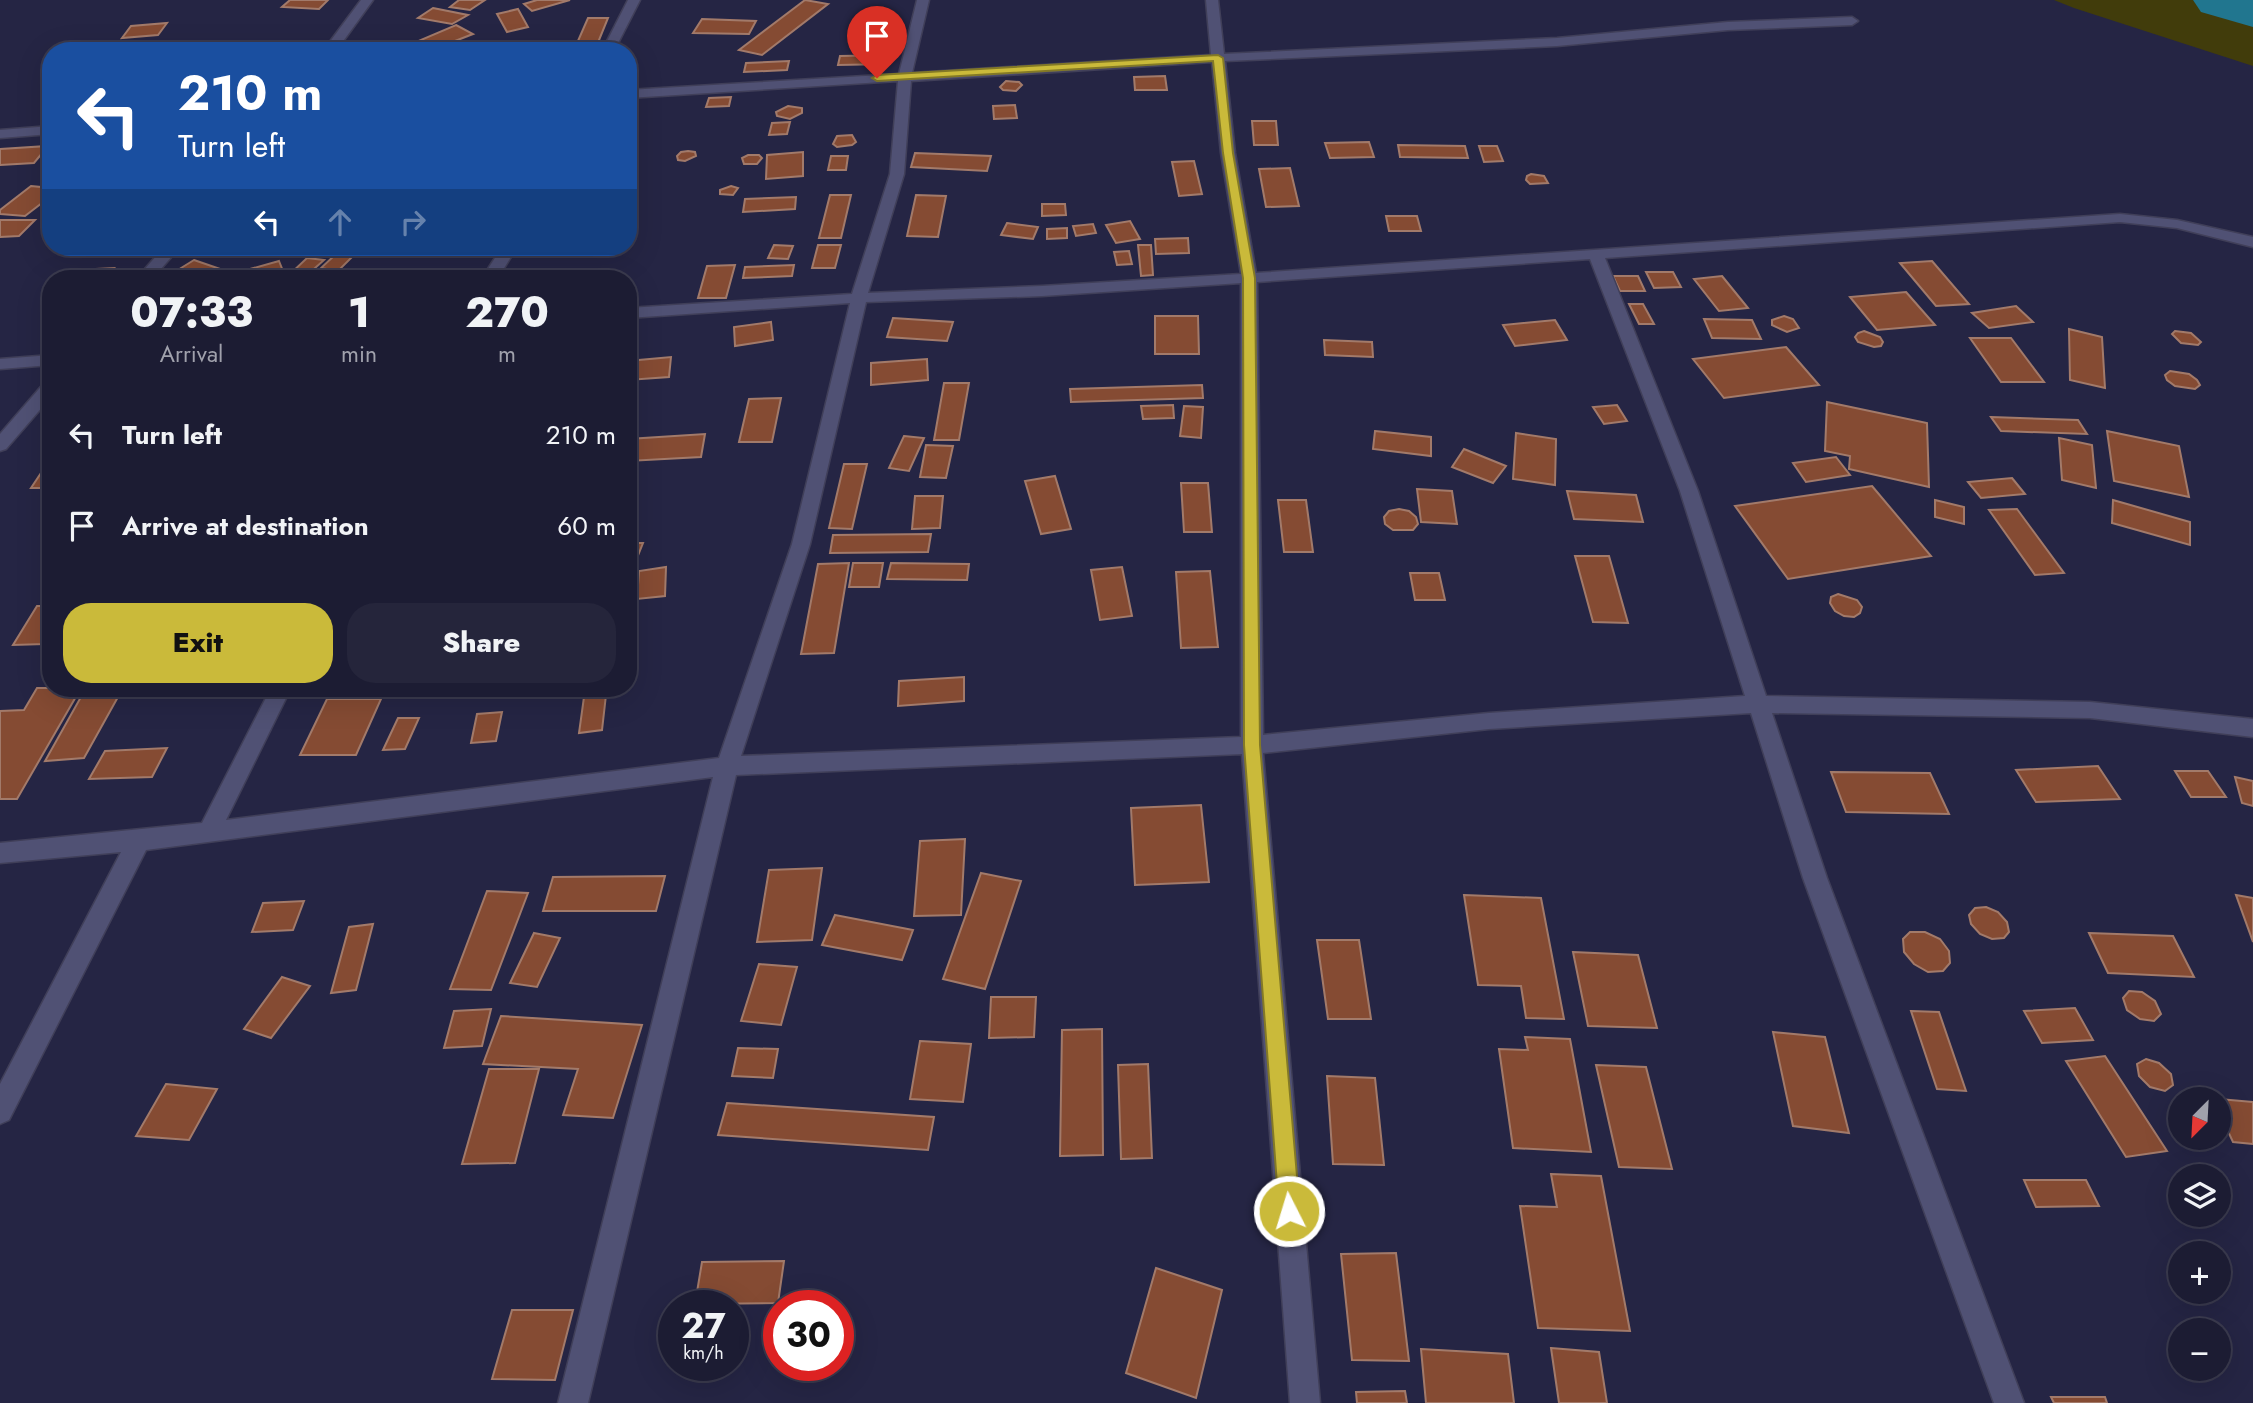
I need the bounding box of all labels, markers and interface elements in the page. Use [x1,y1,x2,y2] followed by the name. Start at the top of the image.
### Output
[847,6,907,78] pin
[858,17,896,55] icon: arrive
[178,58,322,128] text: 210 m
[63,70,154,161] icon: left
[178,123,285,169] text: Turn left
[248,203,286,241] icon: left
[321,203,359,241] icon: ahead
[394,203,432,241] icon: right
[130,282,253,343] text: 07:33
[348,282,370,343] text: 1
[465,282,549,343] text: 270
[160,337,223,371] text: Arrival
[341,337,377,371] text: min
[498,337,516,371] text: m
[63,416,101,454] icon: left
[122,416,222,454] text: Turn left
[546,416,616,454] text: 210 m
[63,507,101,545] icon: arrive
[122,507,369,545] text: Arrive at destination
[557,507,616,545] text: 60 m
[63,603,333,683] button: Exit
[347,603,616,683] button: Share
[2168,1087,2231,1150] north arrow
[2168,1087,2231,1381] map controls
[2168,1164,2231,1227] button: layers
[1252,1174,1326,1248] position arrow
[2168,1241,2231,1304] button: +
[763,1290,854,1381] speed limit sign: 30
[681,1301,726,1351] text: 27
[2168,1318,2231,1381] button: −
[683,1340,724,1366] text: km/h

